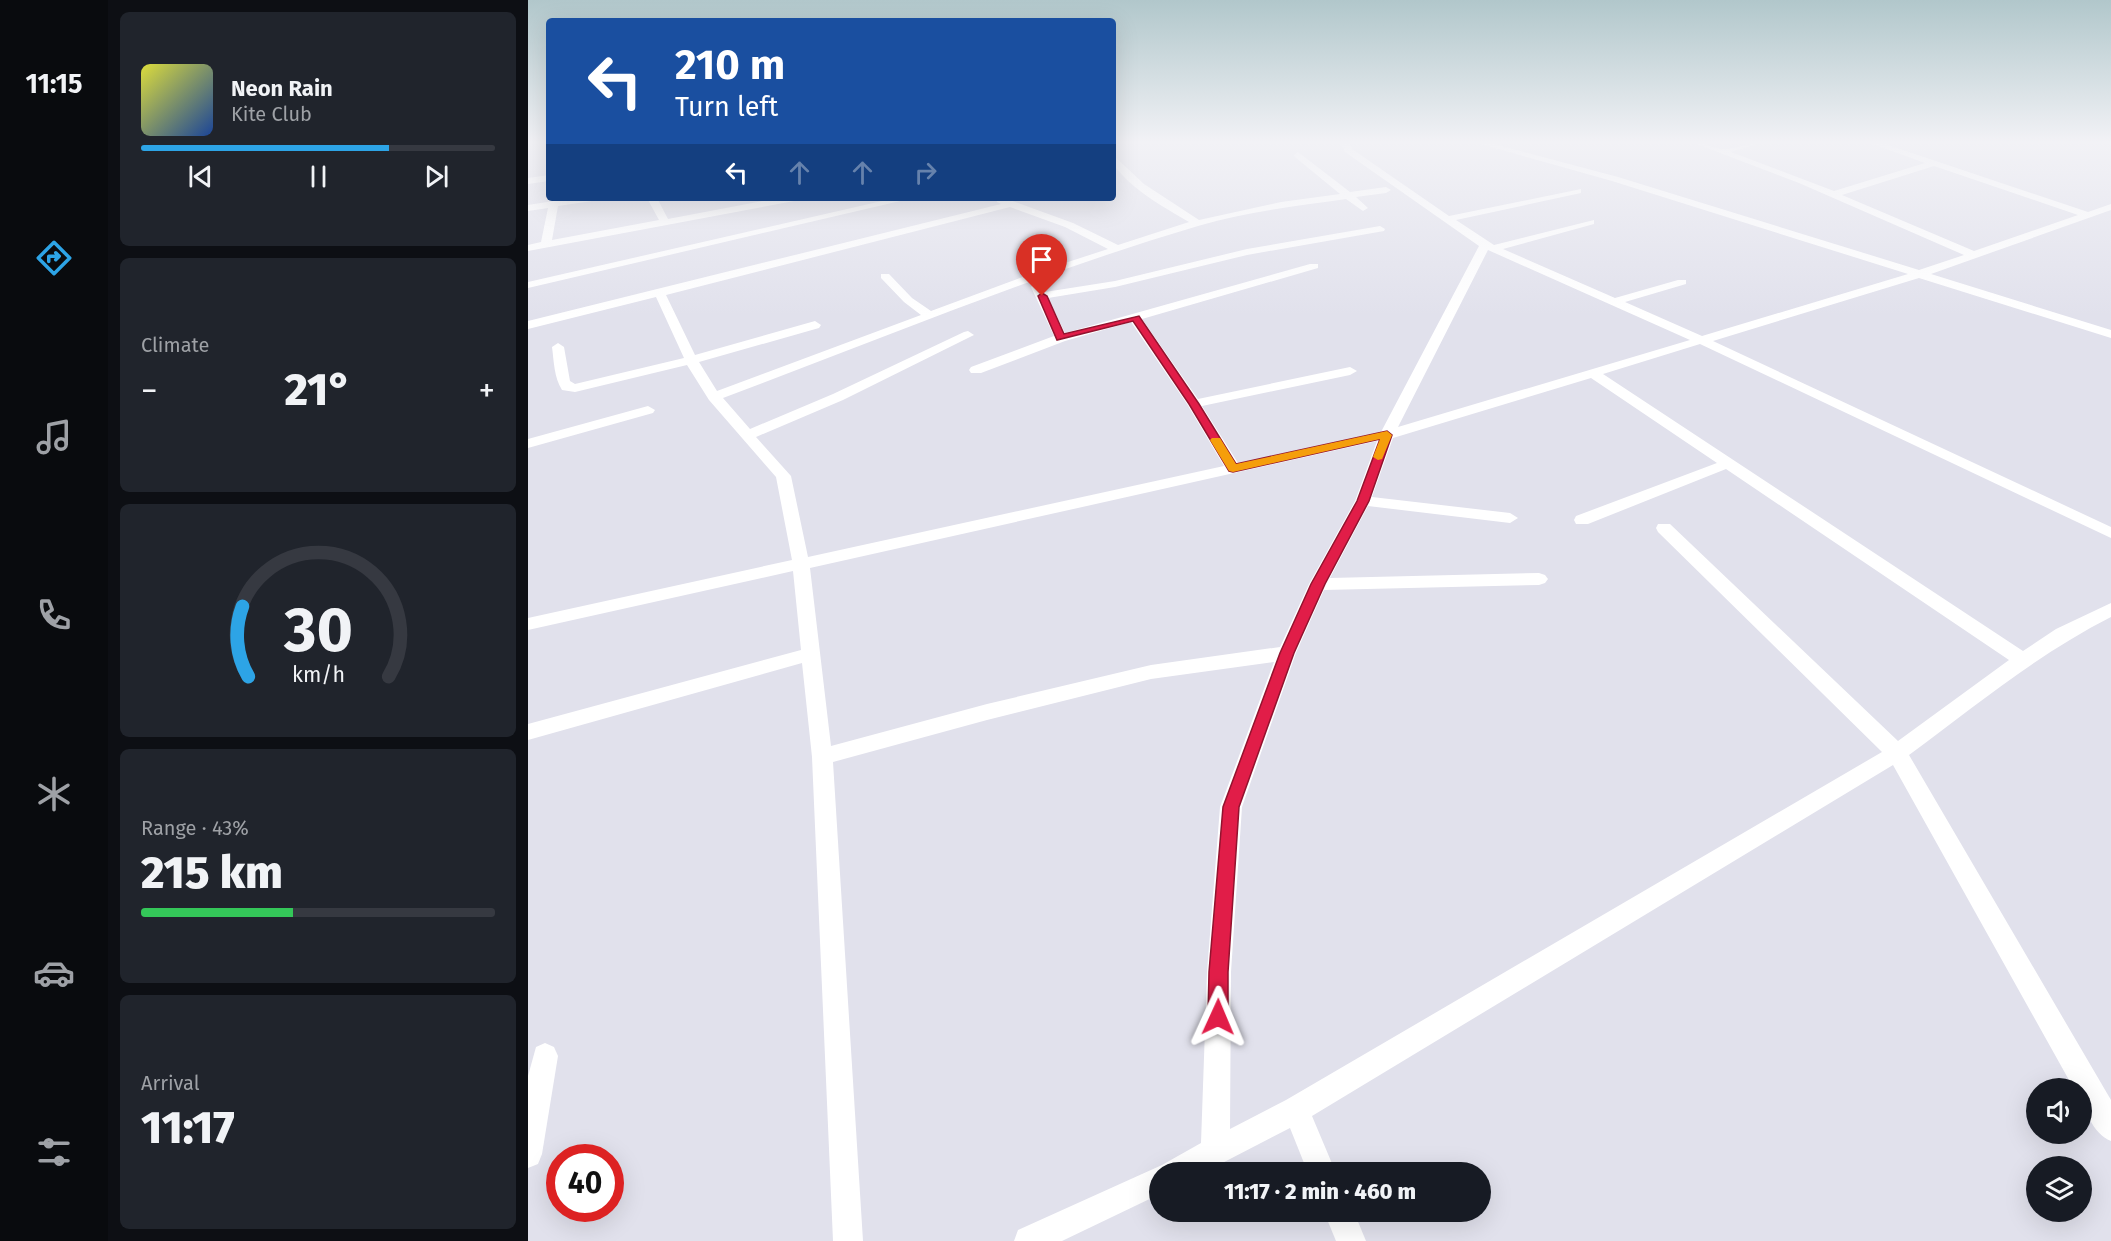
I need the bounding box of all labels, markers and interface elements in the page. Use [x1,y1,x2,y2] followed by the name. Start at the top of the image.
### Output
[675,40,785,90] text: 210 m
[576,42,654,120] icon: left
[25,68,83,100] text: 11:15
[231,75,333,102] text: Neon Rain
[675,91,778,123] text: Turn left
[231,102,312,126] text: Kite Club
[720,156,753,189] icon: left
[783,156,816,189] icon: ahead
[846,156,879,189] icon: ahead
[909,156,942,189] icon: right
[184,160,217,193] icon: previous
[302,160,335,193] icon: pause
[420,160,453,193] icon: next
[1016,234,1067,296] pin
[33,237,75,279] icon: directions
[1025,243,1058,276] icon: arrive
[141,333,209,357] text: Climate
[284,363,352,417] text: 21°
[141,371,158,411] text: −
[479,371,495,411] text: +
[33,416,75,458] icon: music
[33,594,75,636] icon: phone
[283,594,352,669] text: 30
[291,663,345,689] text: km/h
[33,773,75,815] icon: climate
[141,816,249,840] text: Range · 43%
[141,846,283,900] text: 215 km
[33,952,75,994] icon: car
[1186,985,1250,1049] position arrow
[141,1071,200,1095] text: Arrival
[2026,1078,2092,1222] map controls
[2026,1078,2092,1144] button: sound
[141,1101,235,1155] text: 11:17
[33,1131,75,1173] icon: filters
[546,1144,624,1222] speed limit sign: 40
[2026,1156,2092,1222] button: layers
[1224,1178,1416,1205] text: 11:17 · 2 min · 460 m

